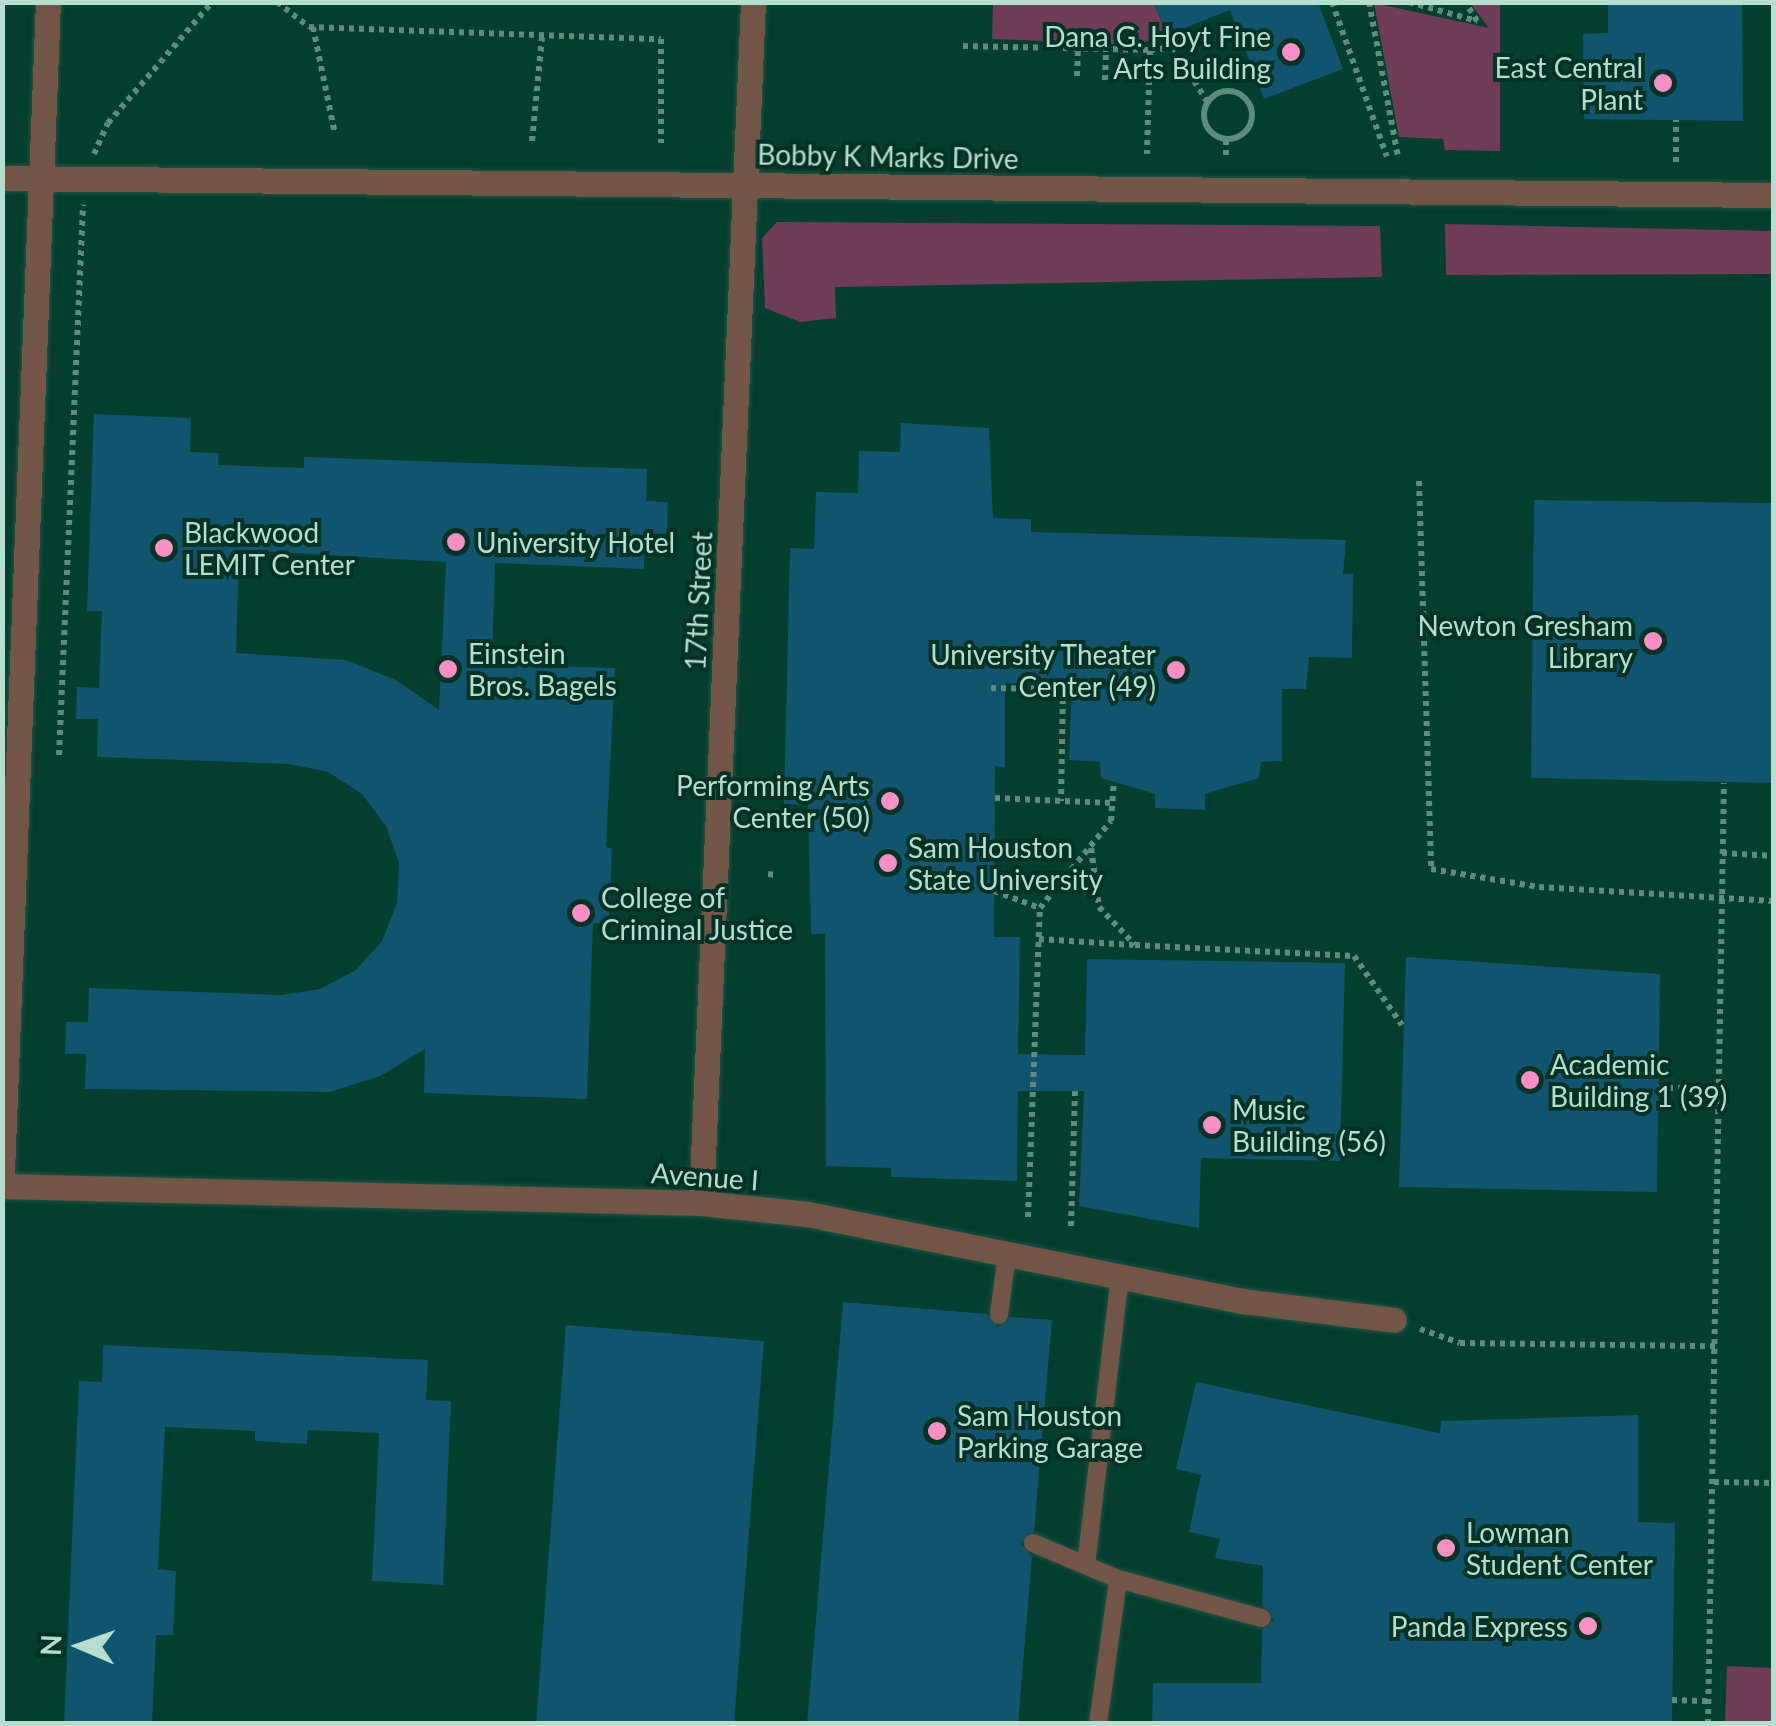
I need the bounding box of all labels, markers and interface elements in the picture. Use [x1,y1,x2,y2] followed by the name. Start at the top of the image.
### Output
[1044,19,1271,85] place label: Dana G. Hoyt Fine Arts Building
[1280,41,1302,63] marker: Dana G. Hoyt Fine Arts Building
[1495,50,1643,116] place label: East Central Plant
[1652,72,1674,94] marker: East Central Plant
[757,137,1019,175] street label: Bobby K Marks Drive
[184,515,356,581] place label: Blackwood LEMIT Center
[476,525,676,559] place label: University Hotel
[445,531,467,553] marker: University Hotel
[678,531,718,671] street label: 17th Street
[153,537,175,559] marker: Blackwood LEMIT Center
[1417,608,1633,674] place label: Newton Gresham Library
[1642,630,1664,652] marker: Newton Gresham Library
[468,636,617,702] place label: Einstein Bros. Bagels
[929,637,1156,703] place label: University Theater Center (49)
[437,658,459,680] marker: Einstein Bros. Bagels
[1165,659,1187,681] marker: University Theater Center (49)
[675,768,870,834] place label: Performing Arts Center (50)
[879,790,901,812] marker: Performing Arts Center (50)
[908,830,1103,896] place label: Sam Houston State University
[877,852,899,874] marker: Sam Houston State University
[601,880,794,946] place label: College of Criminal Justice
[570,902,592,924] marker: College of Criminal Justice
[1550,1047,1727,1113] place label: Academic Building 1 (39)
[1519,1069,1541,1091] marker: Academic Building 1 (39)
[1232,1092,1386,1158] place label: Music Building (56)
[1201,1114,1223,1136] marker: Music Building (56)
[650,1155,760,1197] street label: Avenue I
[957,1398,1143,1464] place label: Sam Houston Parking Garage
[926,1420,948,1442] marker: Sam Houston Parking Garage
[1466,1515,1653,1581] place label: Lowman Student Center
[1435,1537,1457,1559] marker: Lowman Student Center
[30,1596,130,1696] north arrow
[1391,1609,1568,1643] place label: Panda Express
[1577,1615,1599,1637] marker: Panda Express
[33,1634,67,1656] text: N

